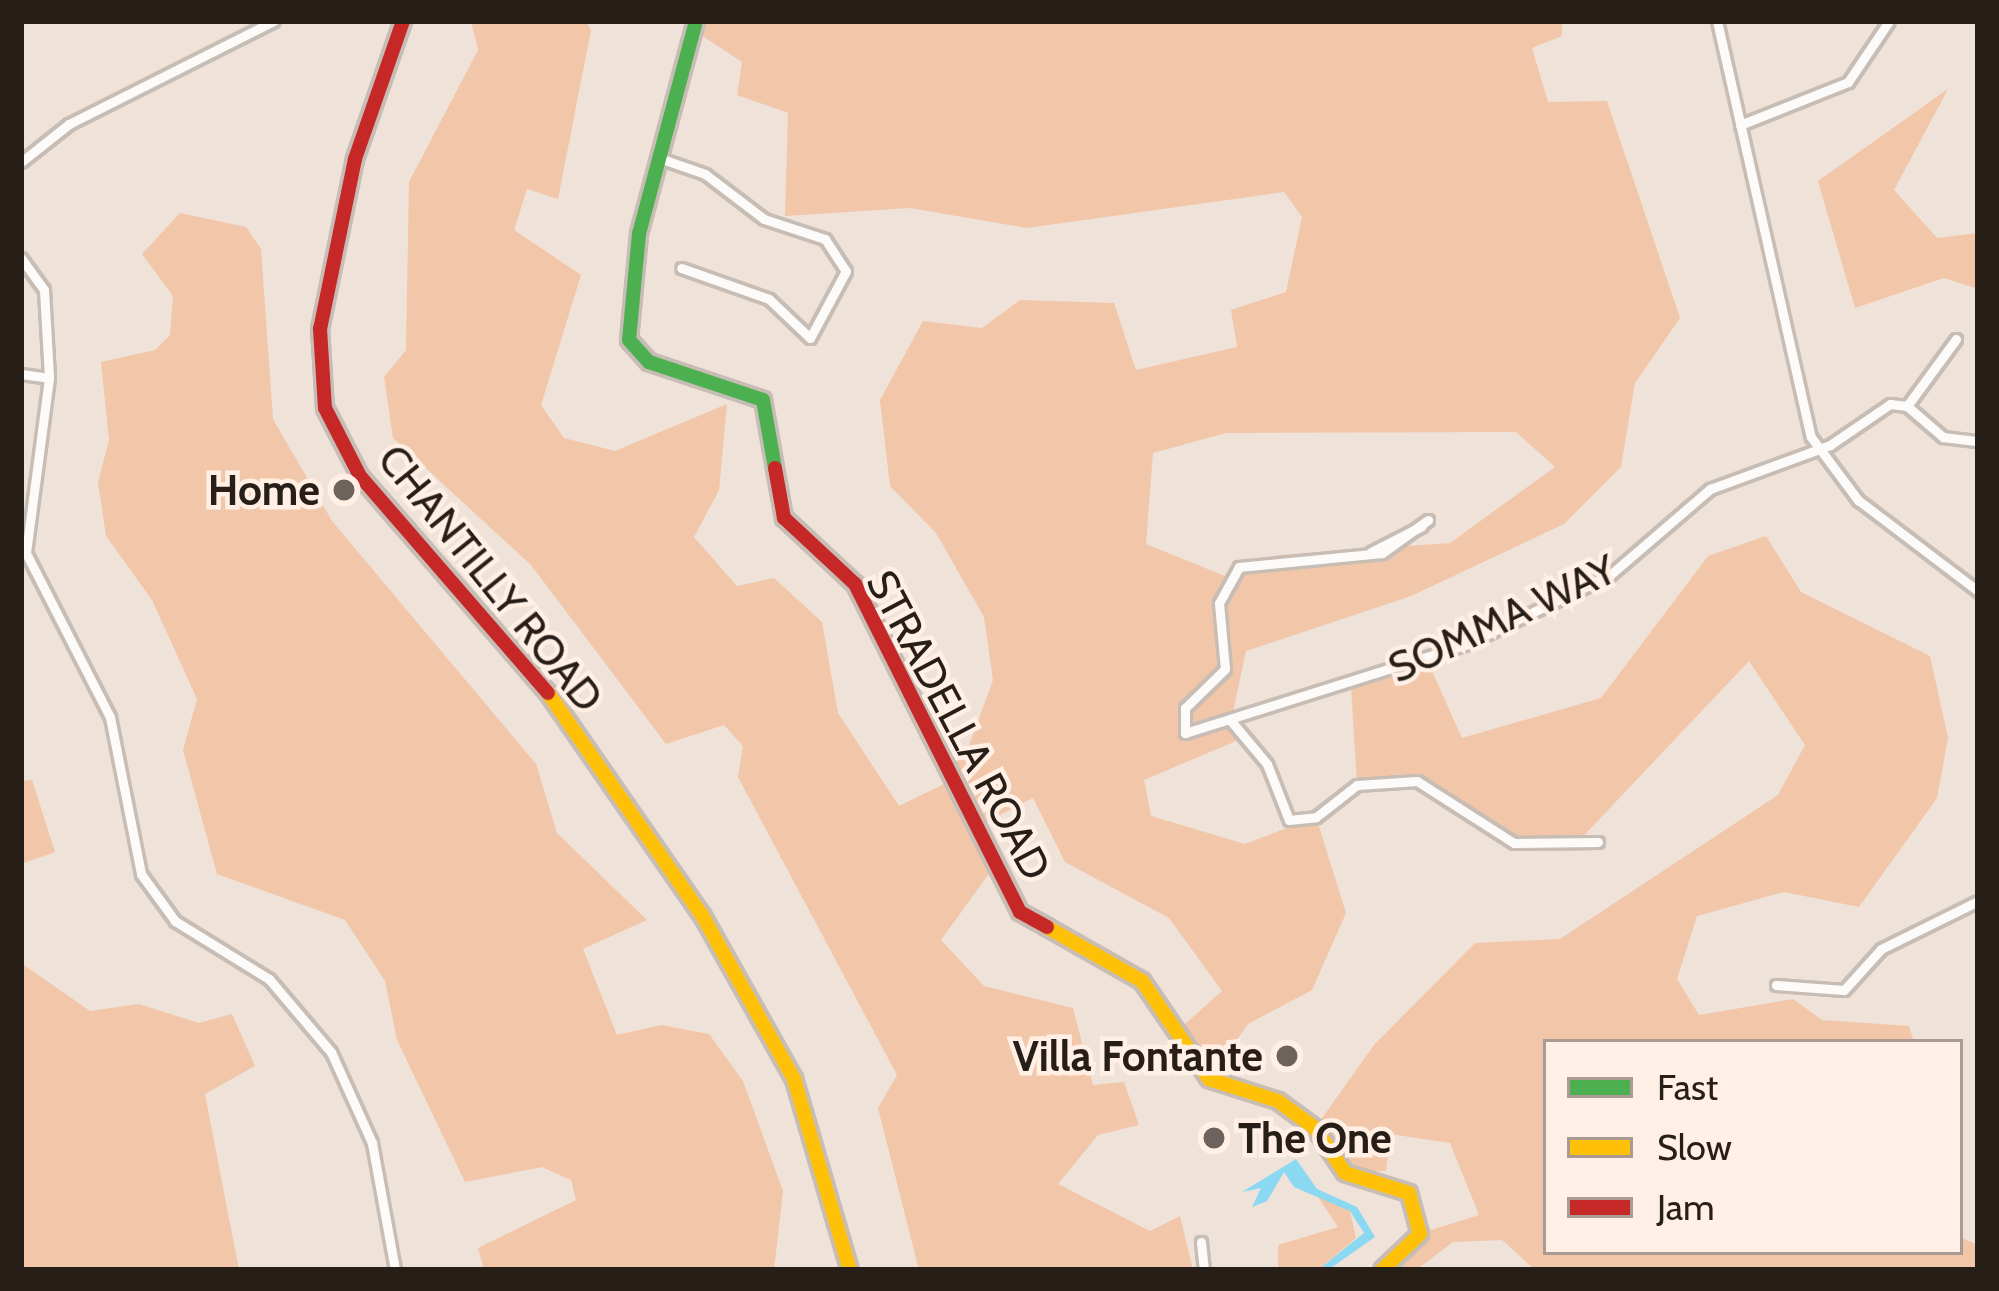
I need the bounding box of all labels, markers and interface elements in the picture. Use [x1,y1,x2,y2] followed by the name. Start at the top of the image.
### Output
[368,434,614,722] street label: CHANTILLY ROAD
[208,465,320,515] place label: Home
[331,477,357,503] marker: Home
[1380,543,1624,693] street label: SOMMA WAY
[856,562,1062,888] street label: STRADELLA ROAD
[1013,1031,1263,1081] place label: Villa Fontante
[1543,1039,1963,1255] legend
[1274,1043,1300,1069] marker: Villa Fontante
[1657,1065,1718,1109] text: Fast
[1238,1113,1392,1163] place label: The One
[1201,1125,1227,1151] marker: The One
[1657,1125,1732,1169] text: Slow
[1657,1185,1715,1229] text: Jam

